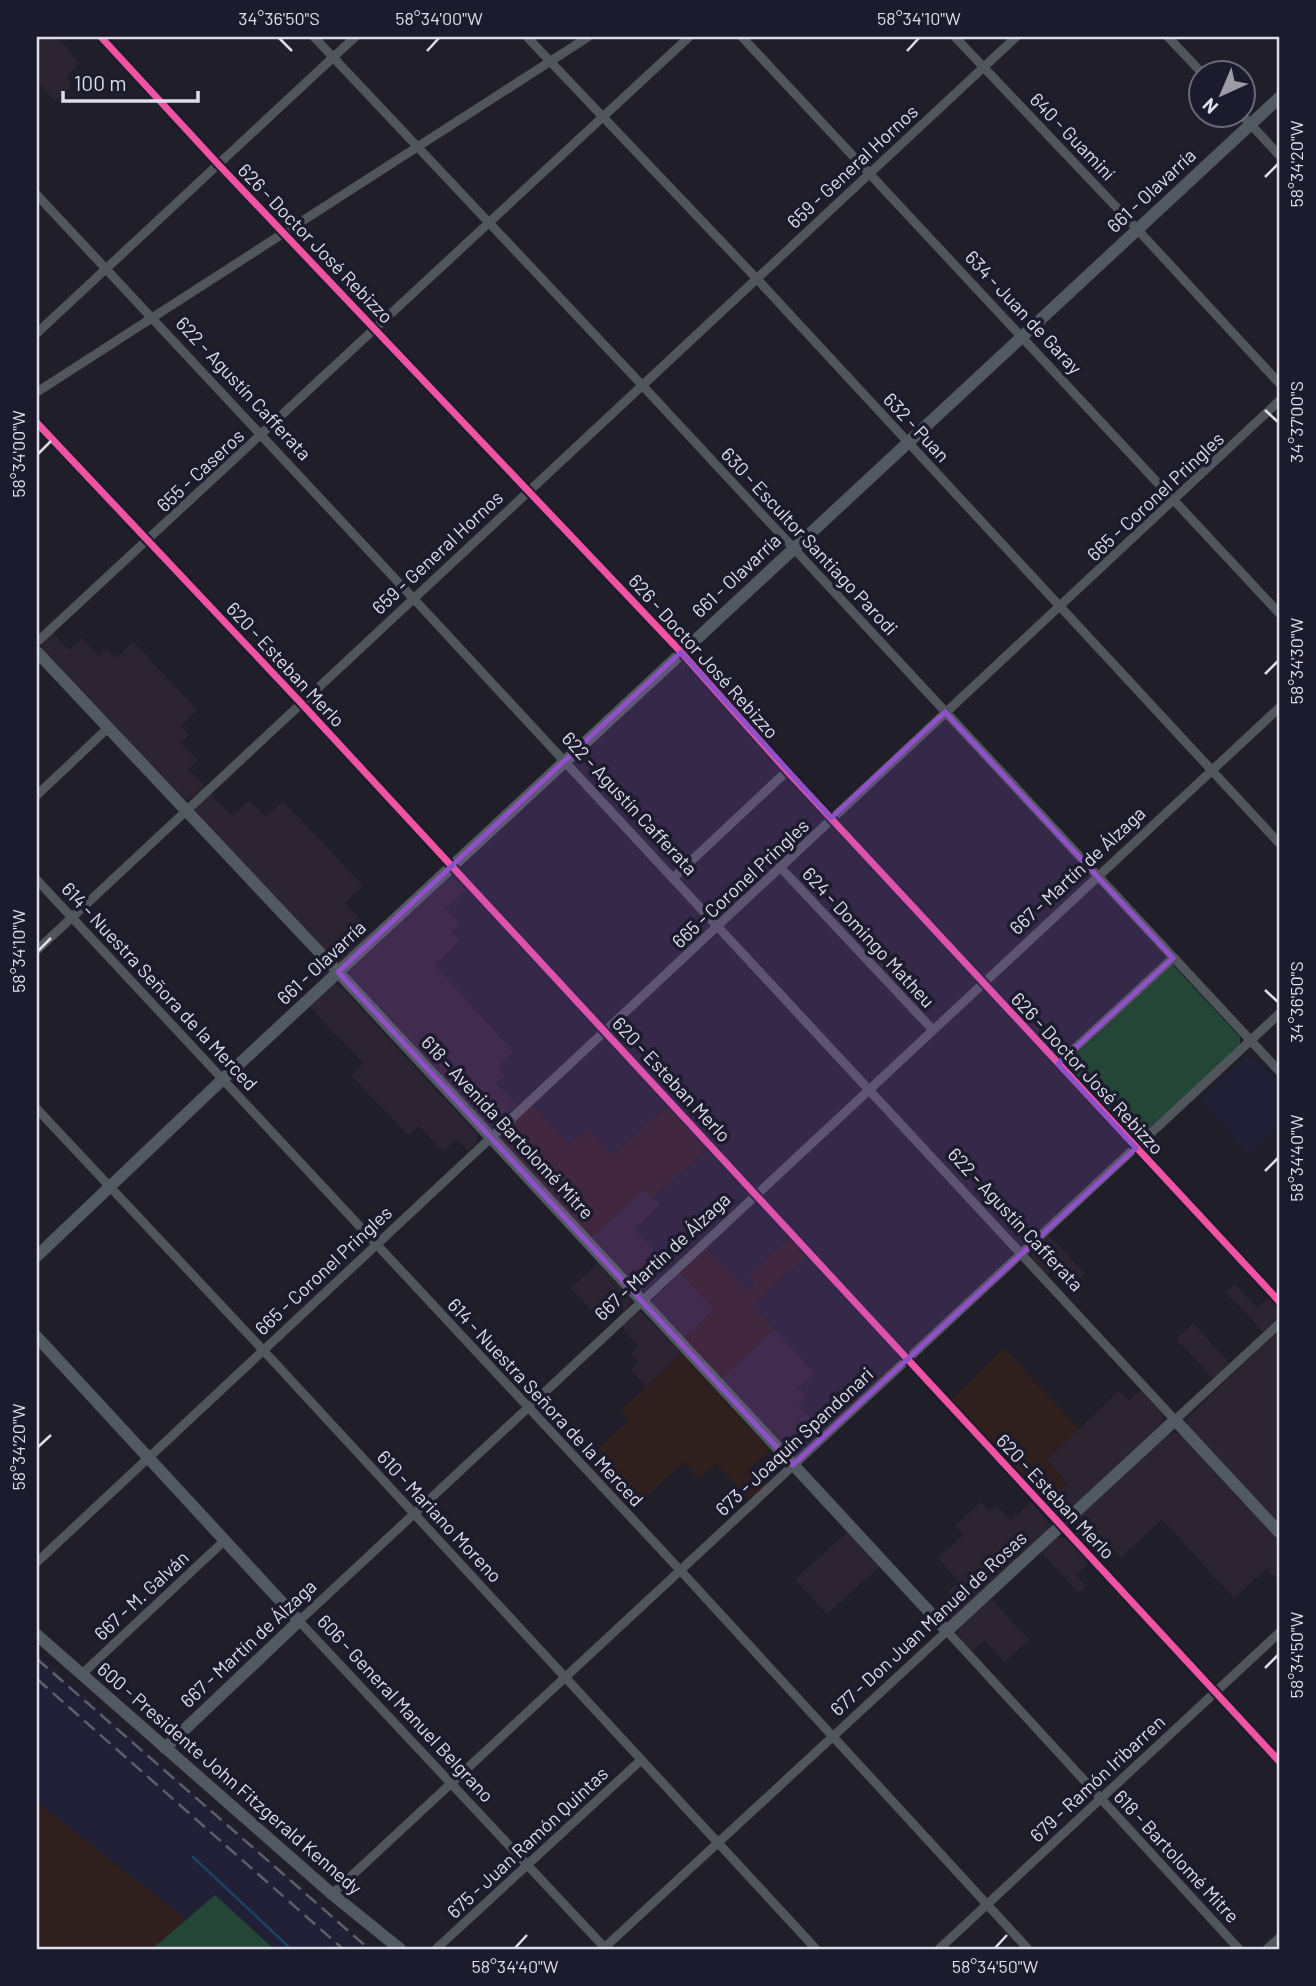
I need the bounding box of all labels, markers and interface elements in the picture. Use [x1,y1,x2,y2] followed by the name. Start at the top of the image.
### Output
[238,7,320,29] text: 34°36'50"S
[395,7,483,29] text: 58°34'00"W
[877,7,961,29] text: 58°34'10"W
[63,60,198,104] scale bar
[1186,60,1256,130] north arrow
[74,70,127,95] text: 100 m
[1026,88,1120,184] street label: 640 - Guaminí
[1197,94,1222,119] text: N
[782,99,922,233] street label: 659 - General Hornos
[1285,120,1307,208] text: 58°34'20"W
[1102,143,1200,237] street label: 661 - Olavarría
[234,158,398,328] street label: 626 - Doctor José Rebizzo
[961,245,1087,379] street label: 634 - Juan de Garay
[172,311,316,465] street label: 622 - Agustín Cafferata
[1285,381,1307,463] text: 34°37'00"S
[879,388,955,466] street label: 632 - Puan
[7,410,29,498] text: 58°34'00"W
[152,424,248,516] street label: 655 - Caseros
[1082,427,1228,565] street label: 665 - Coronel Pringles
[717,442,903,640] street label: 630 - Escultor Santiago Parodi
[367,485,507,619] street label: 659 - General Hornos
[687,528,785,622] street label: 661 - Olavarría
[624,569,784,743] street label: 626 - Doctor José Rebizzo
[222,597,350,731] street label: 620 - Esteban Merlo
[1285,617,1307,704] text: 58°34'30"W
[558,726,702,880] street label: 622 - Agustín Cafferata
[1004,801,1150,939] street label: 667 - Martín de Álzaga
[667,814,813,952] street label: 665 - Coronel Pringles
[798,862,940,1012] street label: 624 - Domingo Matheu
[57,877,263,1095] street label: 614 - Nuestra Señora de la Merced
[7,909,29,993] text: 58°34'10"W
[272,915,370,1009] street label: 661 - Olavarría
[1285,961,1307,1043] text: 34°36'50"S
[1007,987,1169,1159] street label: 626 - Doctor José Rebizzo
[608,1012,736,1146] street label: 620 - Esteban Merlo
[417,1031,599,1223] street label: 618 - Avenida Bartolomé Mitre
[1285,1114,1307,1202] text: 58°34'40"W
[944,1142,1088,1296] street label: 622 - Agustín Cafferata
[589,1187,735,1325] street label: 667 - Martín de Álzaga
[250,1201,396,1339] street label: 665 - Coronel Pringles
[443,1293,649,1511] street label: 614 - Nuestra Señora de la Merced
[710,1362,878,1520] street label: 673 - Joaquín Spandonari
[7,1403,29,1491] text: 58°34'20"W
[992,1429,1120,1563] street label: 620 - Esteban Merlo
[373,1445,507,1587] street label: 610 - Mariano Moreno
[825,1526,1031,1720] street label: 677 - Don Juan Manuel de Rosas
[89,1545,193,1645] street label: 667 - M. Galván
[175,1574,321,1712] street label: 667 - Martín de Álzaga
[313,1610,499,1806] street label: 606 - General Manuel Belgrano
[1285,1611,1307,1698] text: 58°34'50"W
[93,1657,367,1899] street label: 600 - Presidente John Fitzgerald Kennedy
[1025,1710,1169,1846] street label: 679 - Ramón Iribarren
[442,1761,612,1923] street label: 675 - Juan Ramón Quintas
[1110,1785,1244,1927] street label: 618 - Bartolomé Mitre
[471,1955,559,1977] text: 58°34'40"W
[952,1955,1039,1977] text: 58°34'50"W

